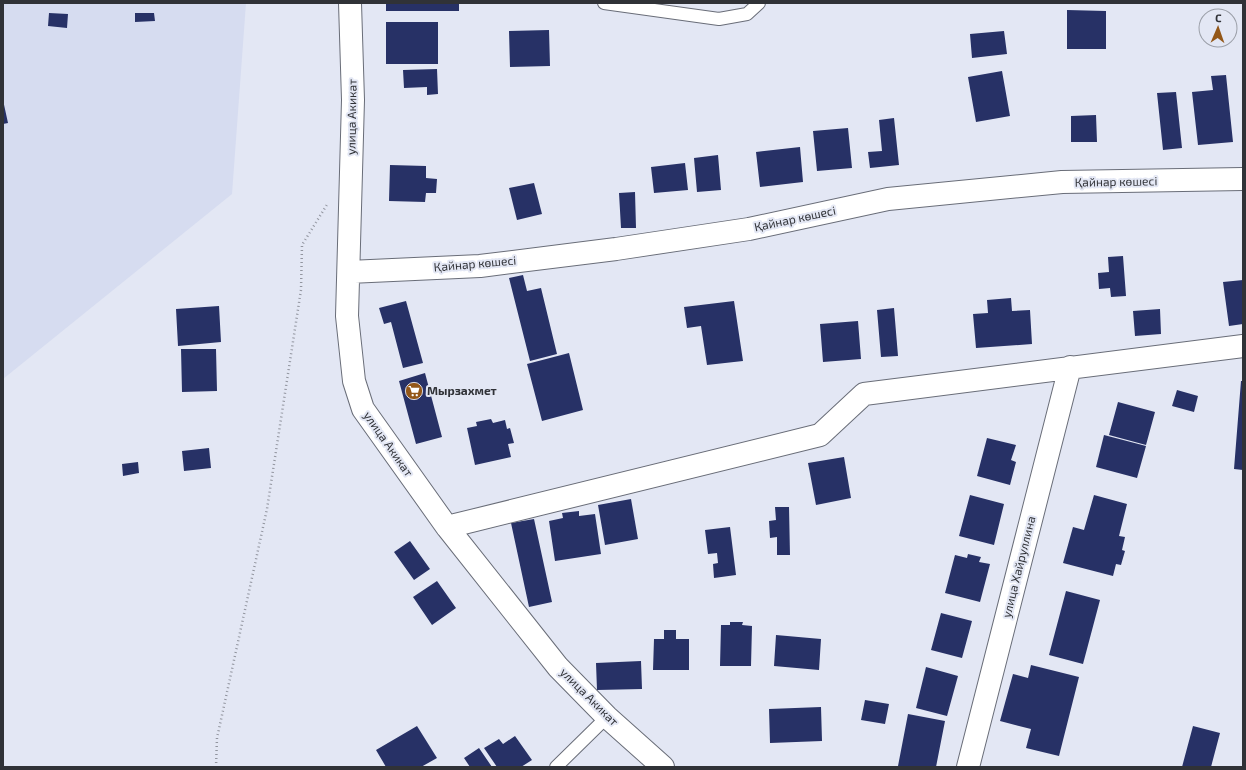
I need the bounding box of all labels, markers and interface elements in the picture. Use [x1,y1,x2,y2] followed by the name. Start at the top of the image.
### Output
[1198,8,1238,48] north arrow
[1215,11,1222,24] text: С
[343,79,360,155] street label: улица Акикат
[1074,173,1157,189] street label: Қайнар көшесі
[753,203,837,233] street label: Қайнар көшесі
[433,252,517,274] street label: Қайнар көшесі
[404,381,424,401] supermarket icon: Мырзахмет
[427,383,497,397] place label: Мырзахмет
[360,408,416,479] street label: улица Акикат
[999,514,1038,619] street label: улица Хайруллина
[557,664,622,729] street label: улица Акикат

